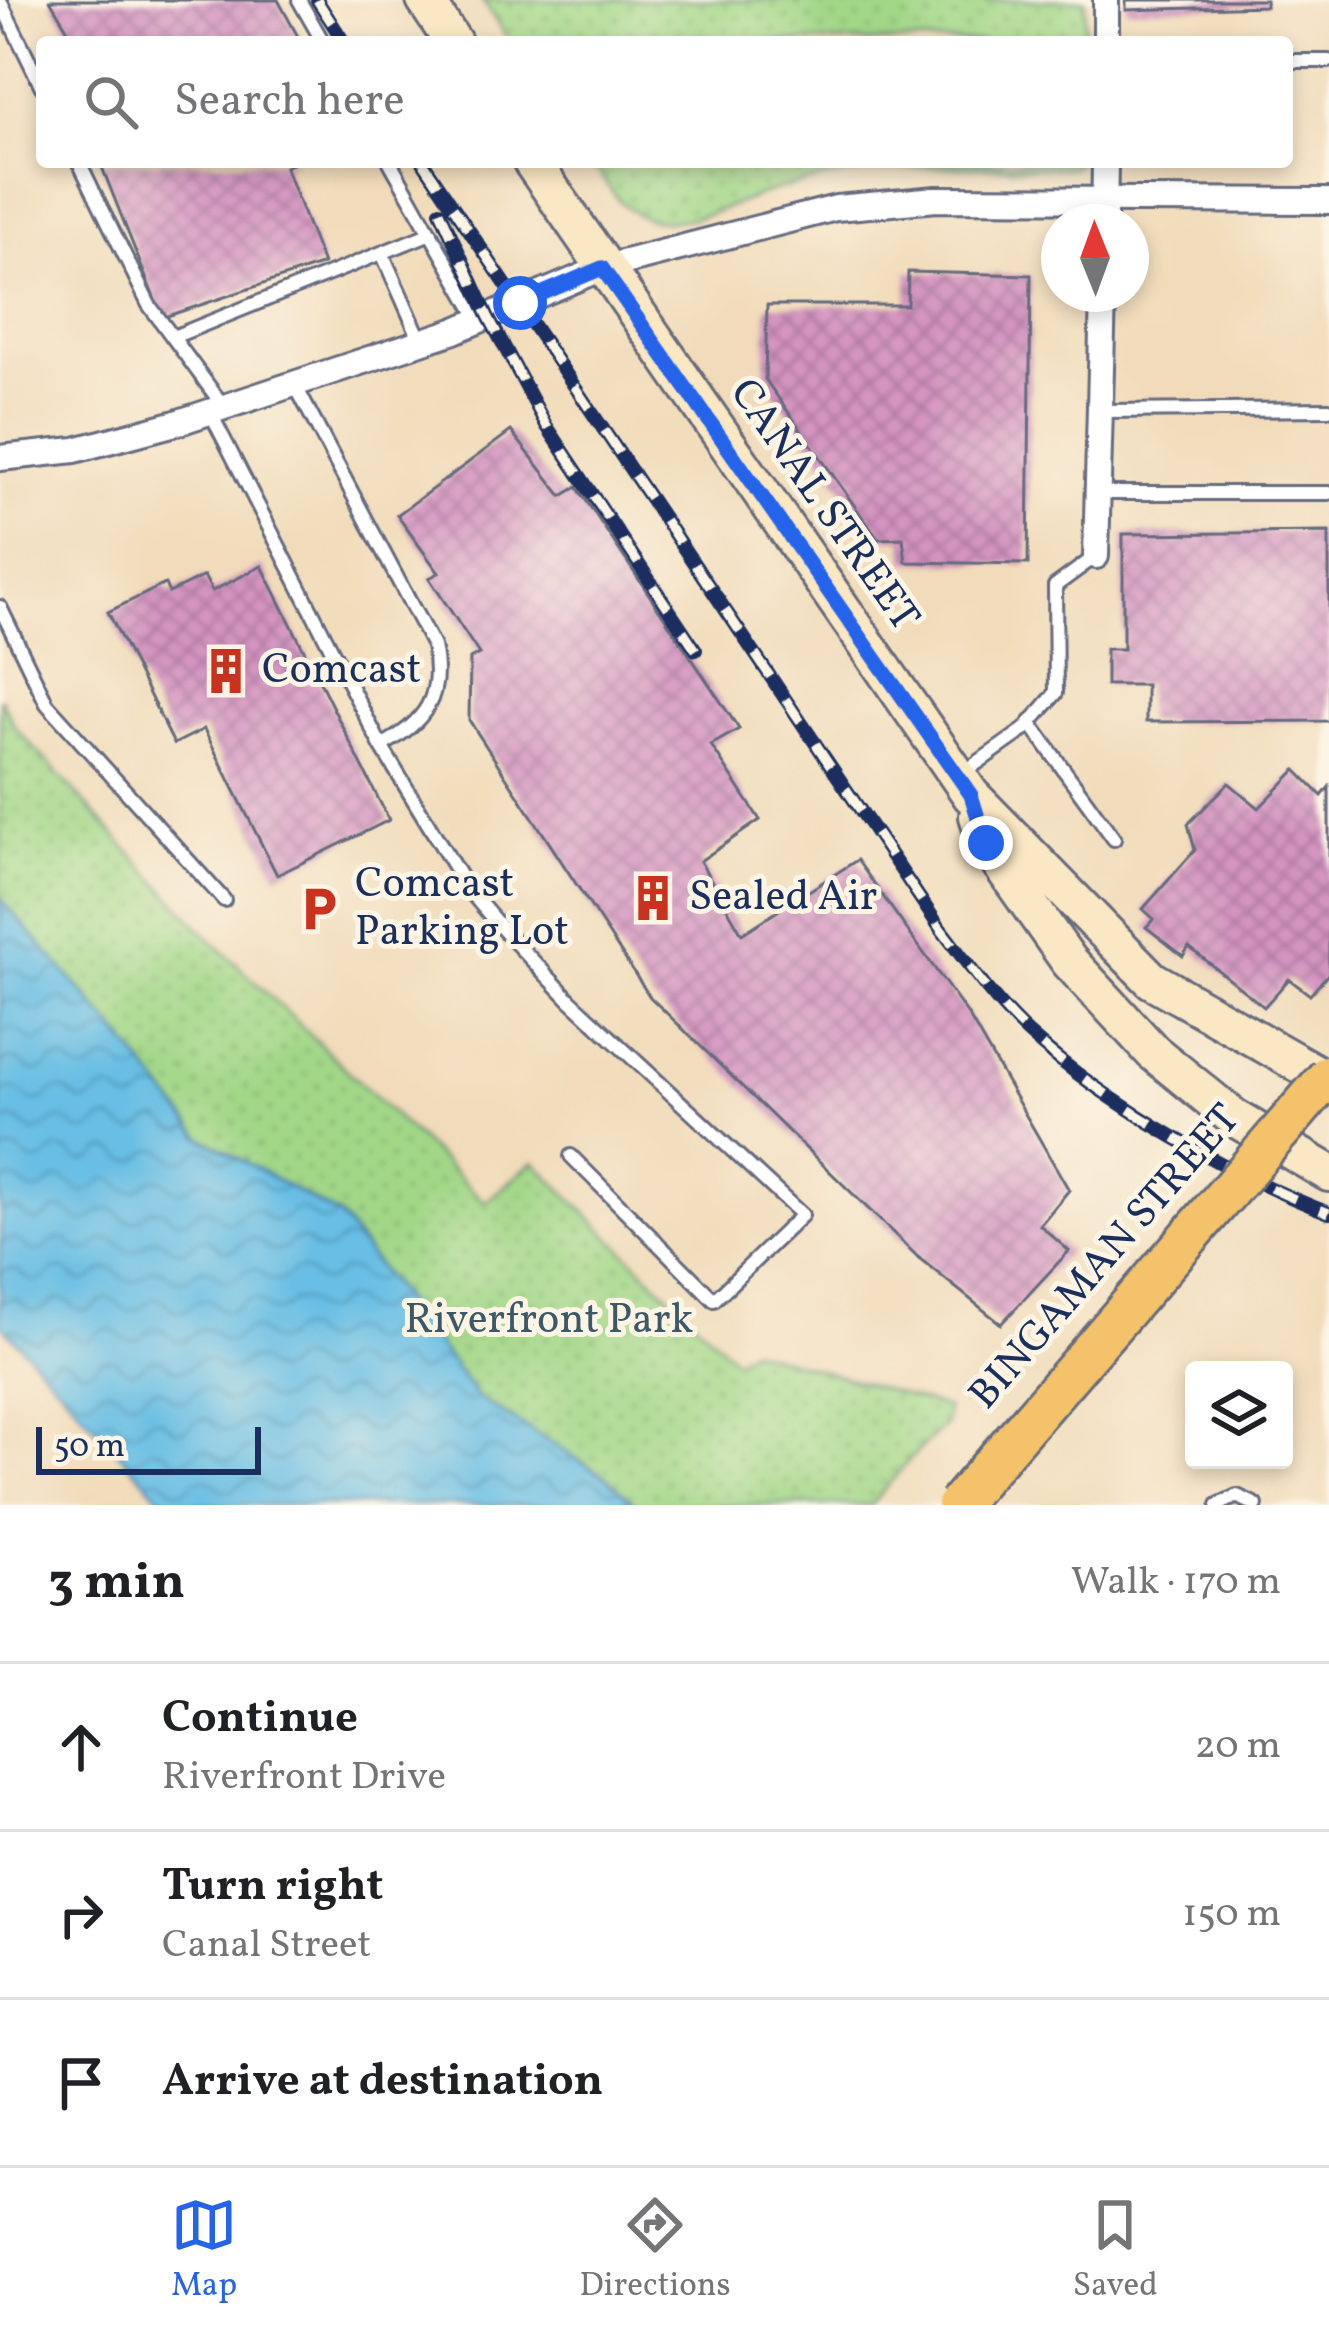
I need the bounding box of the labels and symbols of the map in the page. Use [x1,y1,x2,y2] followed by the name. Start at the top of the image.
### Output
[1041,204,1149,312] north arrow
[493,276,547,330] route start
[714,368,932,644] street label: CANAL STREET
[262,642,421,701] place label: Comcast
[201,646,251,696] building icon: Comcast
[959,816,1013,870] route end
[355,856,569,963] place label: Comcast Parking Lot
[689,869,877,928] place label: Sealed Air
[628,873,678,923] building icon: Sealed Air
[294,884,344,934] parking icon: Comcast Parking Lot
[957,1092,1255,1424] street label: BINGAMAN STREET
[405,1292,694,1351] park label: Riverfront Park
[36,1421,261,1474] scale bar

